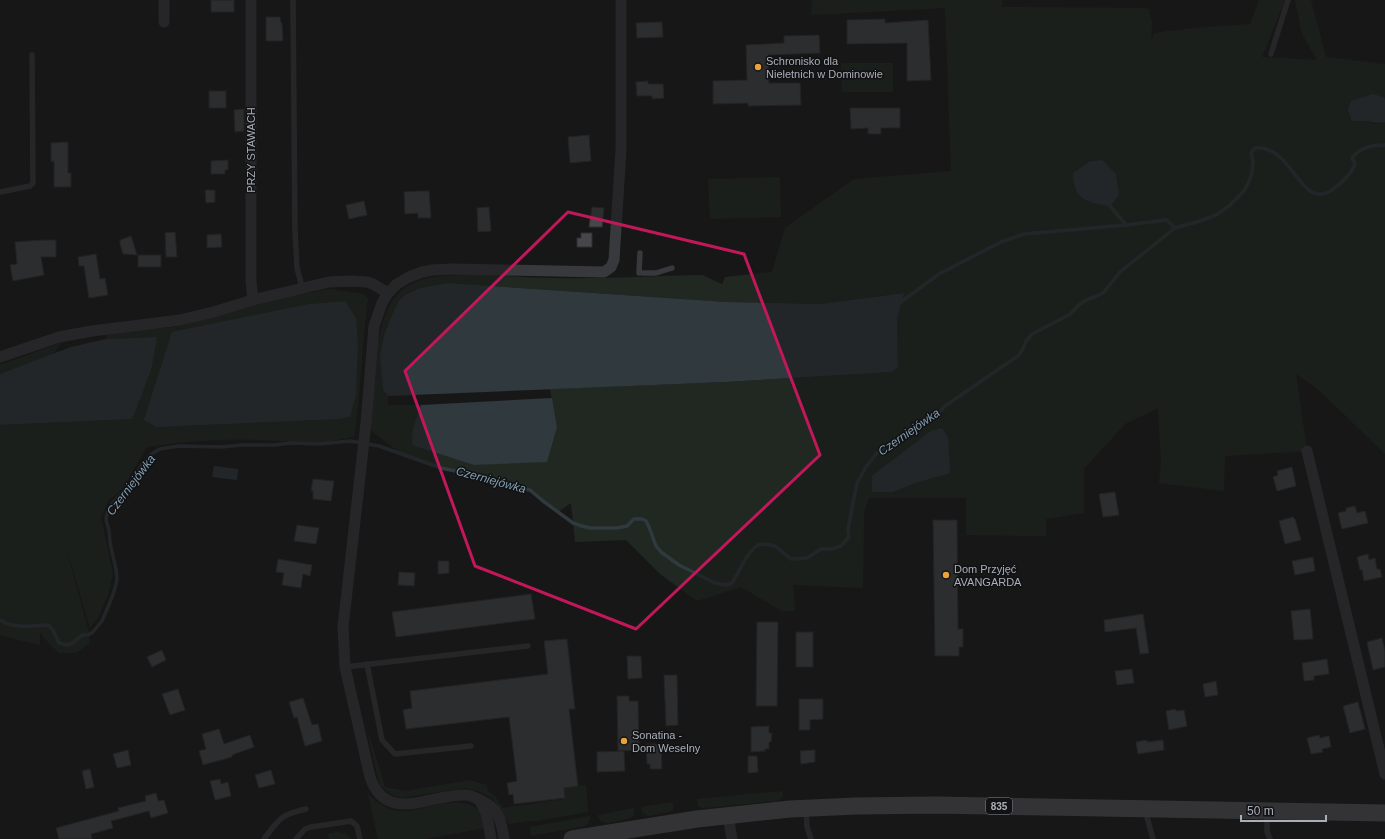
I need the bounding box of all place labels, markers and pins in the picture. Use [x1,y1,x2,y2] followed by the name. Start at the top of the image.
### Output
[766,55,883,80] place label: Schronisko dla Nieletnich w Dominowie
[753,62,763,72] marker: Schronisko dla Nieletnich w Dominowie
[954,563,1022,588] place label: Dom Przyjęć AVANGARDA
[941,570,951,580] marker: Dom Przyjęć AVANGARDA
[632,729,701,754] place label: Sonatina - Dom Weselny
[619,736,629,746] marker: Sonatina - Dom Weselny

